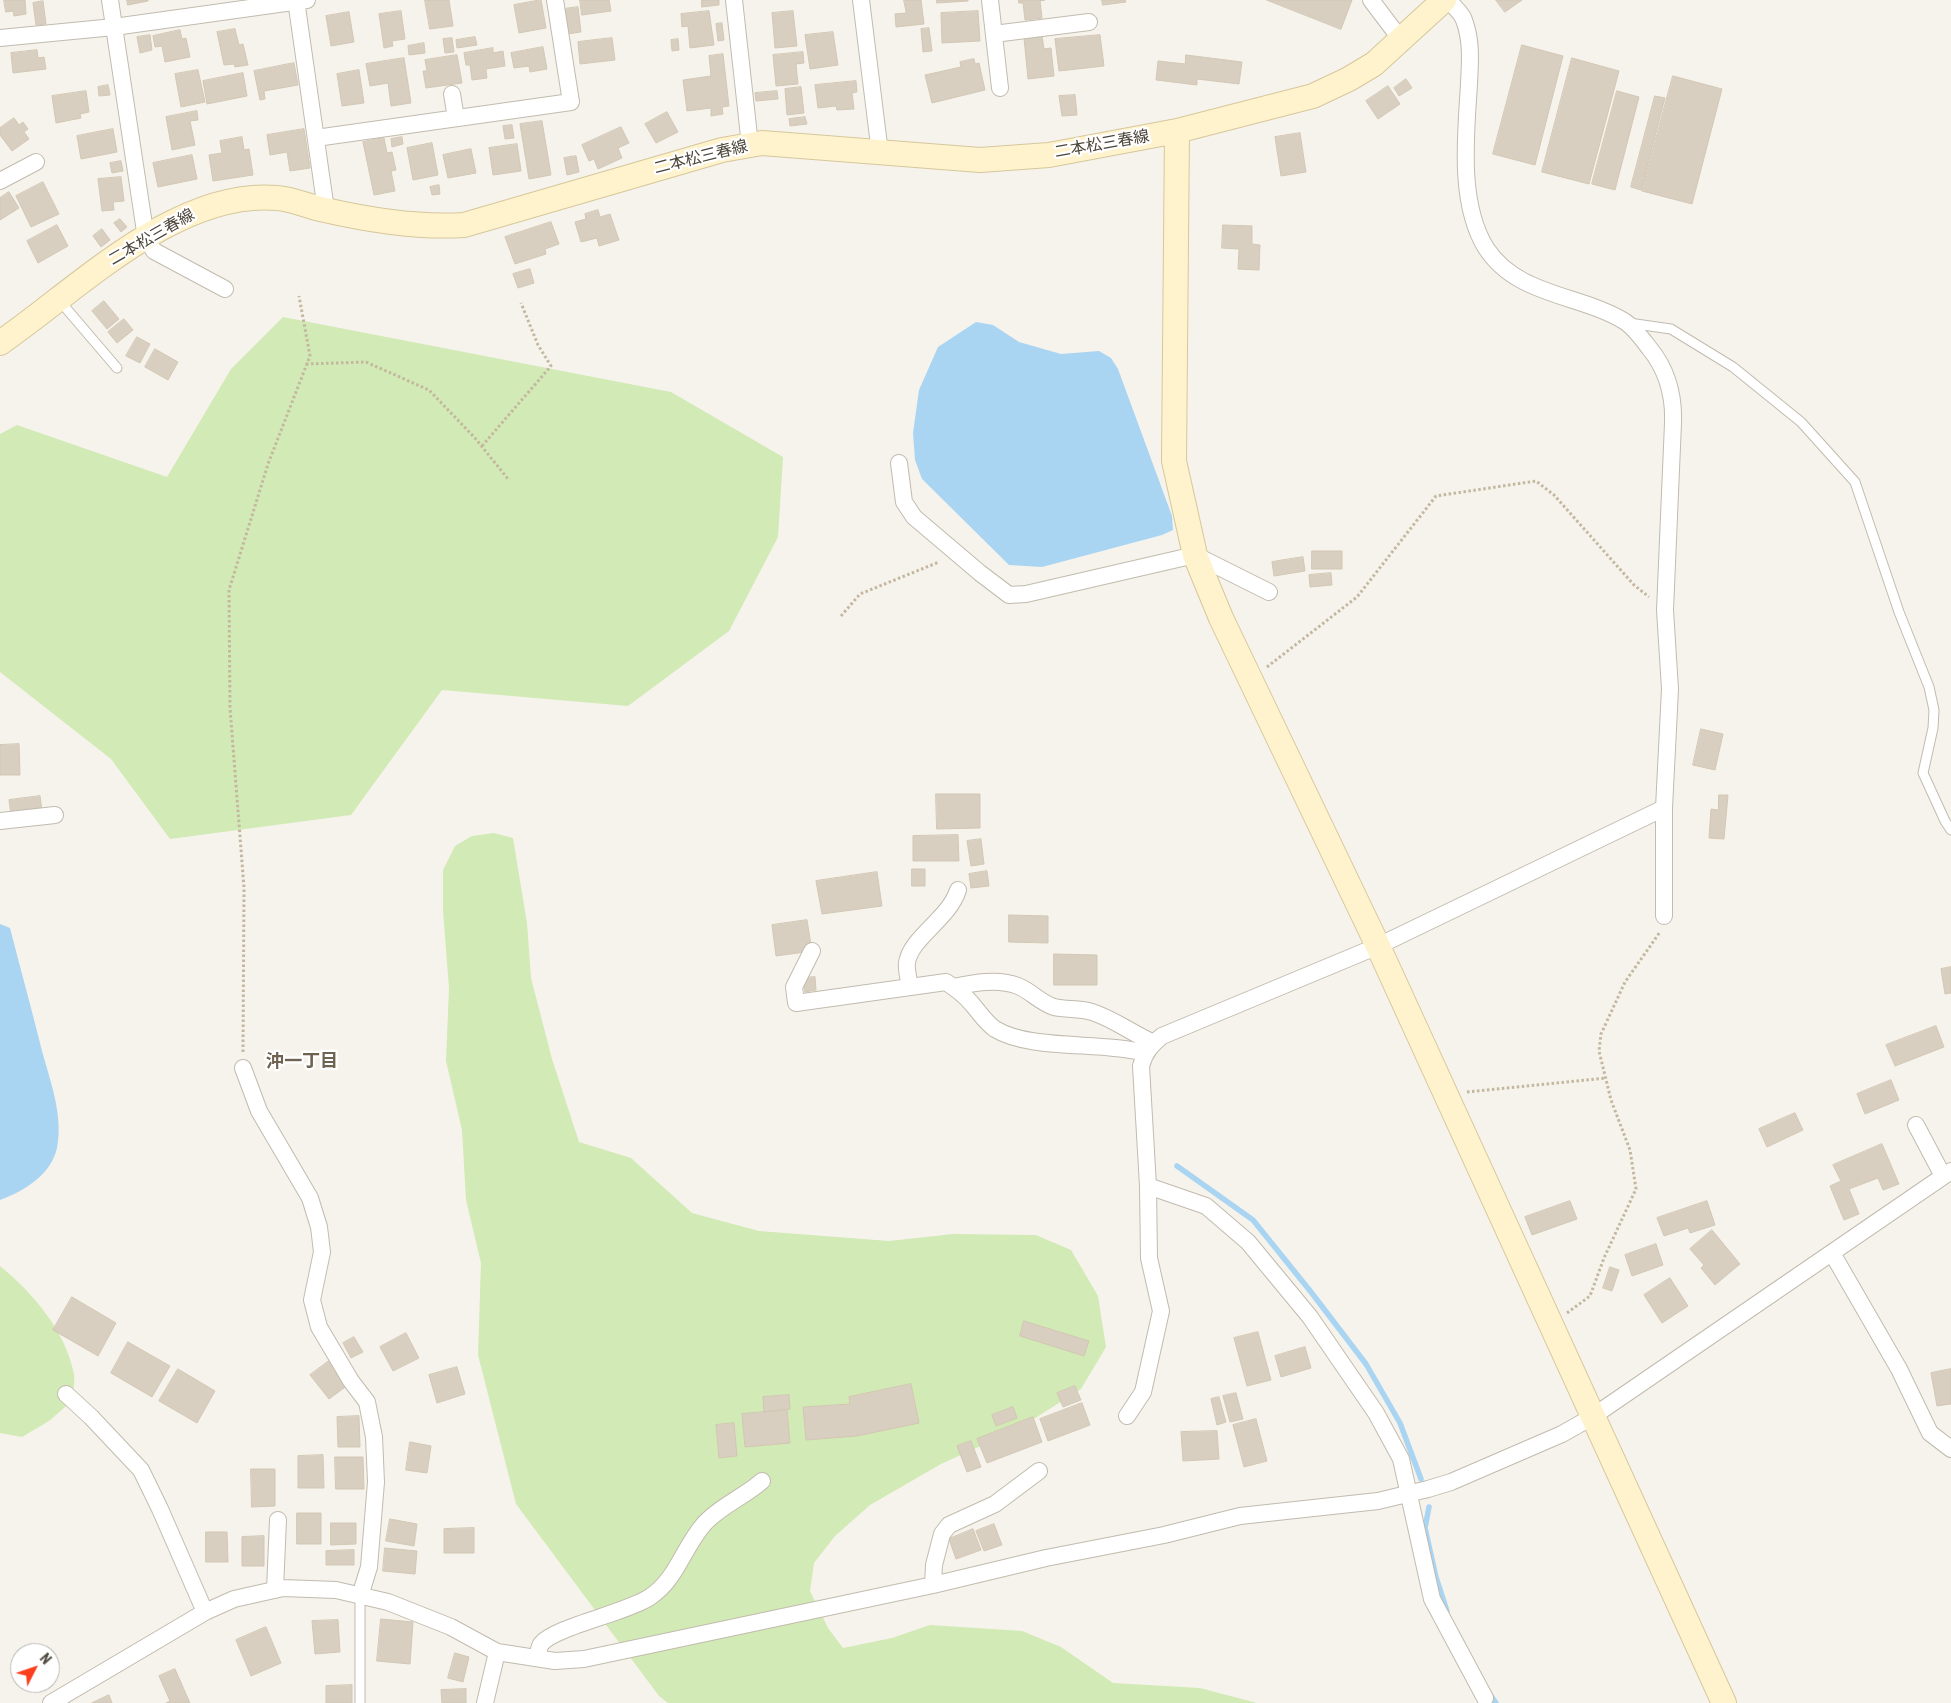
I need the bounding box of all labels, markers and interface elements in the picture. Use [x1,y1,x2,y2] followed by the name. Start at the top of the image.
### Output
[1053,127,1151,163] street label: 二本松三春線
[652,137,750,179] street label: 二本松三春線
[106,206,198,270] street label: 二本松三春線
[266,1051,338,1073] district label: 沖一丁目
[10,1643,60,1693] north arrow
[37,1650,54,1667] text: N

